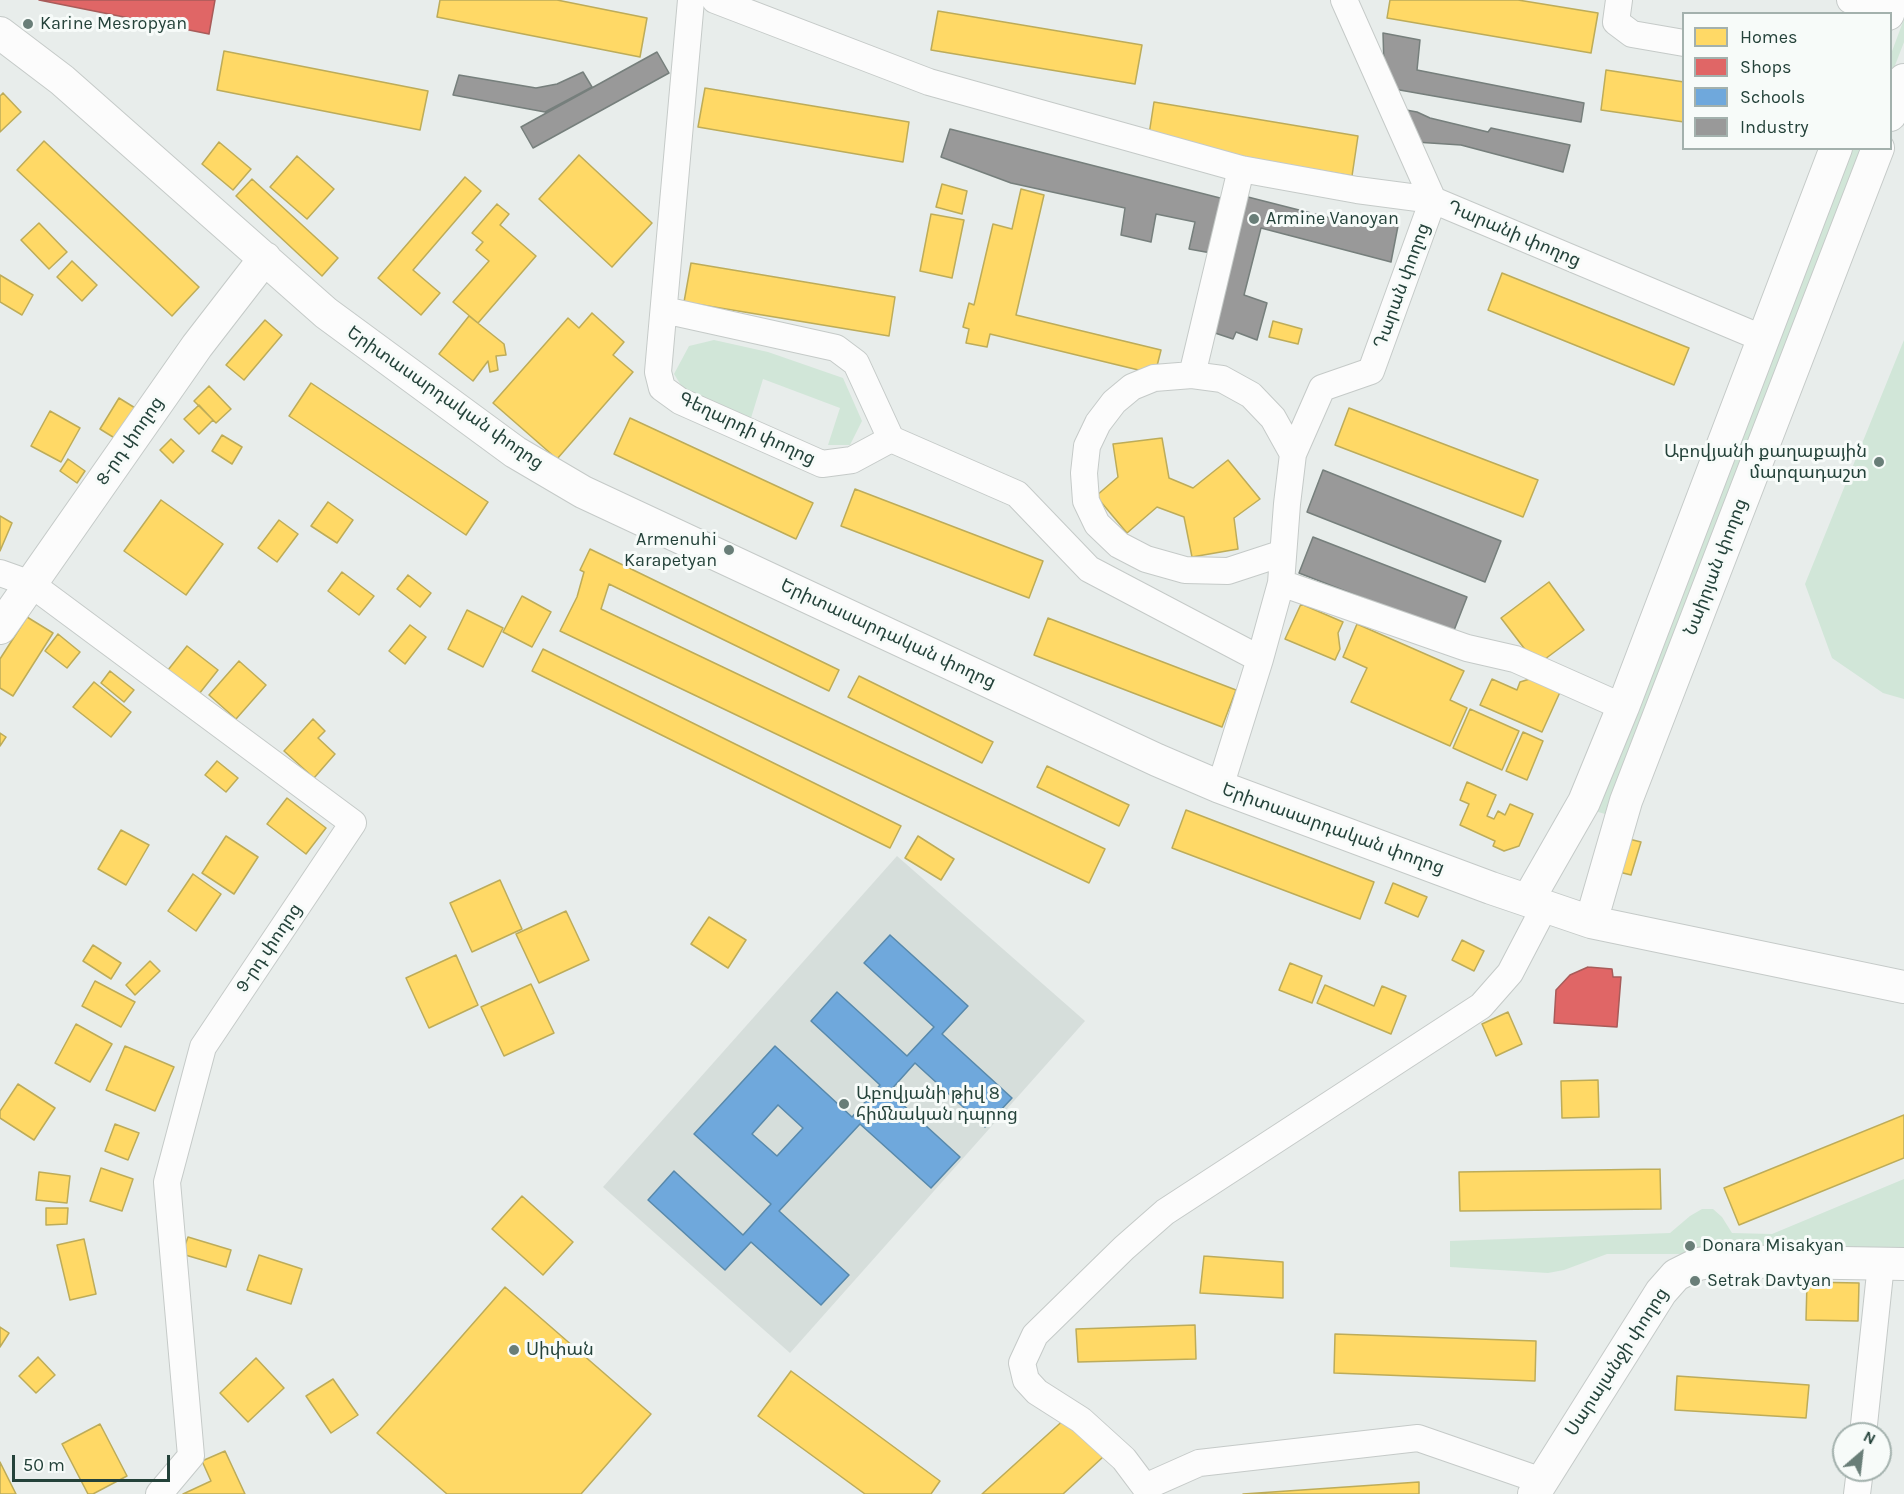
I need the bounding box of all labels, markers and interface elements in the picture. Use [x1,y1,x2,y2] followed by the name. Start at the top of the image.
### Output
[1682,12,1892,150] legend
[40,13,187,35] place label: Karine Mesropyan
[21,17,35,31] marker: Karine Mesropyan
[1740,26,1797,48] text: Homes
[1740,56,1792,78] text: Shops
[1740,86,1805,108] text: Schools
[1740,116,1809,138] text: Industry
[1444,196,1584,272] street label: Դարանի փողոց
[1266,208,1399,230] place label: Armine Vanoyan
[1247,212,1261,226] marker: Armine Vanoyan
[1369,220,1435,352] street label: Դարան փողոց
[342,322,548,474] street label: Երիտասարդական փողոց
[675,388,819,470] street label: Գեղարդի փողոց
[92,393,168,489] street label: 8-րդ փողոց
[1664,441,1867,484] place label: Աբովյանի քաղաքային մարզադաշտ
[1872,455,1886,469] marker: Աբովյանի քաղաքային մարզադաշտ
[1680,495,1752,639] street label: Նաիրյան փողոց
[624,529,717,572] place label: Armenuhi Karapetyan
[722,543,736,557] marker: Armenuhi Karapetyan
[777,575,999,693] street label: Երիտասարդական փողոց
[1219,779,1447,879] street label: Երիտասարդական փողոց
[231,899,307,997] street label: 9-րդ փողոց
[856,1083,1018,1126] place label: Աբովյանի թիվ 8 հիմնական դպրոց
[837,1097,851,1111] marker: Աբովյանի թիվ 8 հիմնական դպրոց
[1702,1235,1844,1257] place label: Donara Misakyan
[1683,1239,1697,1253] marker: Donara Misakyan
[1707,1270,1831,1292] place label: Setrak Davtyan
[1688,1274,1702,1288] marker: Setrak Davtyan
[1561,1284,1673,1440] street label: Սարալանջի փողոց
[526,1339,594,1361] place label: Սիփան
[507,1343,521,1357] marker: Սիփան
[1832,1422,1892,1482] north arrow
[1860,1426,1879,1449] text: N
[15,1443,172,1481] scale bar
[23,1454,65,1476] text: 50 m

